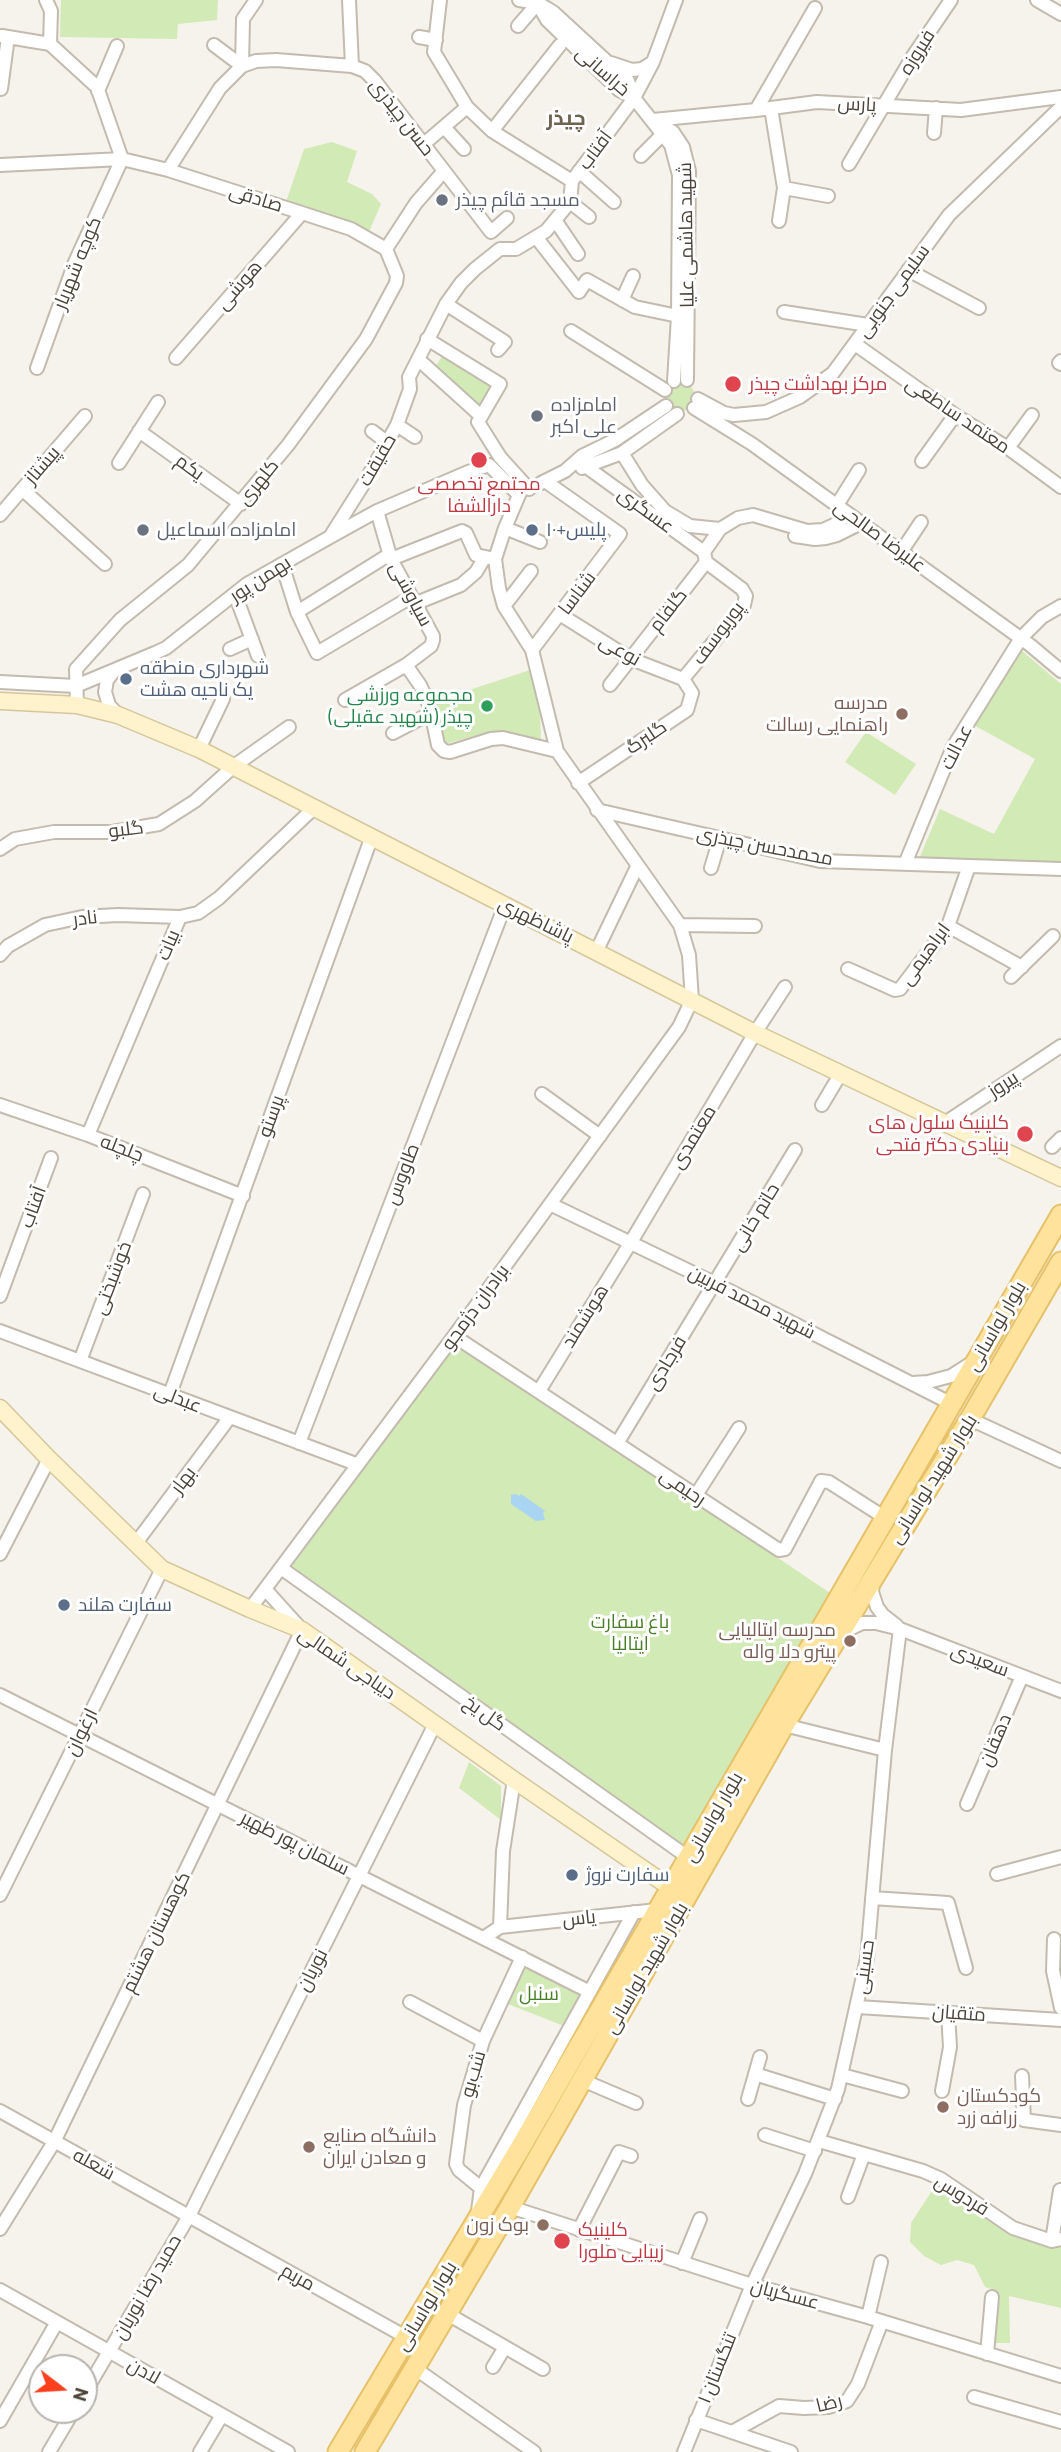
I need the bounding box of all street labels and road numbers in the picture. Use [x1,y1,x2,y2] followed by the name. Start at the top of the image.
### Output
[894,25,940,79] street label: فیروزه
[571,41,635,101] street label: خراسانی
[365,74,439,160] street label: حسن چیذری
[837,92,877,116] street label: پارس
[573,126,617,174] street label: آفتاب
[673,162,699,308] street label: شهید هاشمی علیا
[226,179,286,217] street label: صادقی
[48,213,106,313] street label: کوچه شهریار
[852,240,934,342] street label: سلیمی جنوبی
[211,255,267,315] street label: هوشی
[901,372,1015,458] street label: معتمد ساطعی
[353,430,401,490] street label: حقیقت
[19,441,65,489] street label: پیشتاز
[171,449,209,485] street label: یکم
[232,454,284,510] street label: کلهری
[614,482,678,538] street label: عسگری
[830,495,930,577] street label: علیرضا صالحی
[225,551,295,607] street label: بهمن پور
[385,558,437,630] street label: سیاوشی
[553,567,601,619] street label: شناسا
[644,584,692,636] street label: گلفام
[687,597,749,669] street label: پوریوسف
[595,629,645,671] street label: نوعی
[621,715,671,759] street label: گلبرگ
[935,721,977,773] street label: عدالت
[107,816,145,842] street label: گلبو
[695,822,835,870] street label: محمدحسن چیذری
[494,892,578,948] street label: پاشاظهری
[71,905,99,931] street label: نادر
[895,918,955,990] street label: ابراهیمی
[151,926,185,964] street label: بیات
[983,1066,1023,1102] street label: پیروز
[253,1092,289,1140] street label: پرستو
[665,1101,721,1173] street label: معتمدی
[97,1129,147,1167] street label: چلچله
[380,1140,424,1208] street label: طاووس
[726,1179,784,1255] street label: حاتم خانی
[15,1183,51,1231] street label: آفتاب
[88,1238,136,1318] street label: خوشبختی
[436,1260,514,1354] street label: برادران دژمجو
[685,1260,819,1344] street label: شهید محمد فربین
[961,1277,1031,1375] street label: بلوار لواسانی
[557,1280,613,1352] street label: هوشمند
[641,1332,691,1394] street label: فرجادی
[151,1379,205,1417] street label: عبدلی
[884,1410,982,1548] street label: بلوار شهید لواسانی
[165,1462,201,1498] street label: بهار
[656,1463,710,1511] street label: رحیمی
[294,1622,400,1704] street label: دیباجی شمالی
[948,1639,1012,1681] street label: سعیدی
[459,1690,511,1736] street label: گل یخ
[60,1704,102,1760] street label: ارغوان
[974,1710,1016,1770] street label: دهقان
[678,1768,748,1866] street label: بلوار لواسانی
[237,1806,353,1880] street label: سلمان پور ظهیر
[117,1868,195,1996] street label: کوهستان هشتم
[599,1898,693,2038] street label: بلوار شهید لواسانی
[561,1905,597,1931] street label: یاس
[849,1938,879,1996] street label: حسینی
[292,1945,332,1995] street label: نوریان
[931,2000,987,2026] street label: متقیان
[456,2048,490,2100] street label: شب‌بو
[69,2143,119,2185] street label: شعله
[931,2169,993,2221] street label: فردوس
[108,2231,186,2343] street label: حمید رضا نوریان
[390,2257,462,2355] street label: بلوار لواسانی
[277,2258,319,2296] street label: مریم
[748,2274,822,2314] street label: عسگریان
[693,2329,741,2407] street label: تنگستان ۱
[124,2353,164,2389] street label: لادن
[814,2389,844,2417] street label: رضا

